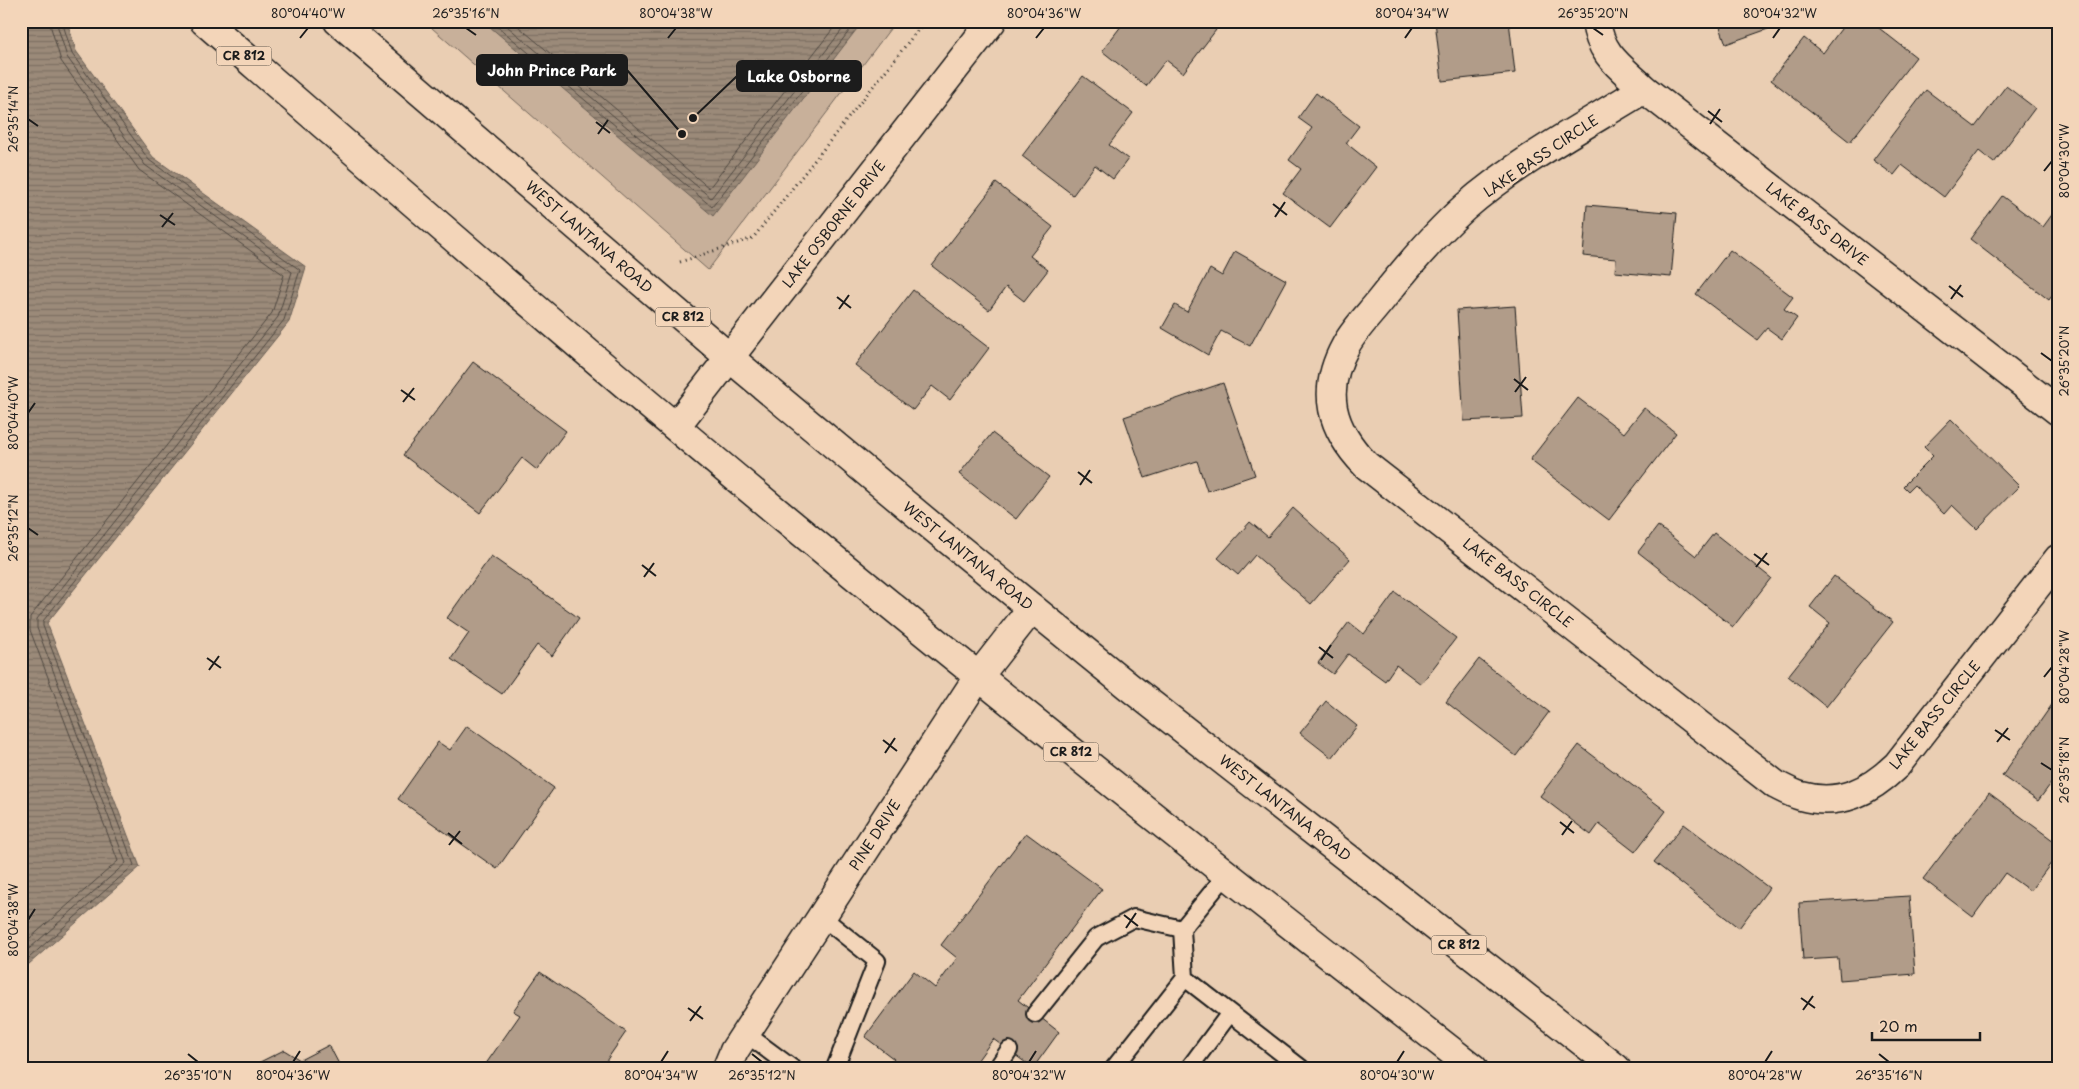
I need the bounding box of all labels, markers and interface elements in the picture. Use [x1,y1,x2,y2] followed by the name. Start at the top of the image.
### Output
[271,4,346,22] text: 80°04'40"W
[432,4,500,22] text: 26°35'16"N
[639,4,713,22] text: 80°04'38"W
[1007,4,1082,22] text: 80°04'36"W
[1375,4,1449,22] text: 80°04'34"W
[1558,4,1628,22] text: 26°35'20"N
[1743,4,1818,22] text: 80°04'32"W
[216,46,272,66] road number: CR 812
[477,55,627,85] callout: John Prince Park
[487,58,617,81] text: John Prince Park
[737,61,861,91] callout: Lake Osborne
[747,64,851,87] text: Lake Osborne
[4,86,22,153] text: 26°35'14"N
[1479,109,1603,202] street label: LAKE BASS CIRCLE
[2055,123,2073,198] text: 80°04'30"W
[777,155,890,292] street label: LAKE OSBORNE DRIVE
[521,175,658,298] street label: WEST LANTANA ROAD
[1762,177,1873,270] street label: LAKE BASS DRIVE
[656,308,710,326] road number: CR 812
[2055,326,2073,396] text: 26°35'20"N
[4,375,22,450] text: 80°04'40"W
[4,494,22,562] text: 26°35'12"N
[899,496,1038,615] street label: WEST LANTANA ROAD
[1459,533,1578,632] street label: LAKE BASS CIRCLE
[2055,629,2073,704] text: 80°04'28"W
[1884,656,1985,774] street label: LAKE BASS CIRCLE
[2055,737,2073,803] text: 26°35'18"N
[1044,742,1098,762] road number: CR 812
[1215,749,1356,866] street label: WEST LANTANA ROAD
[844,795,905,874] street label: PINE DRIVE
[4,883,22,957] text: 80°04'38"W
[1432,936,1486,954] road number: CR 812
[1872,1009,1979,1041] scale bar
[1879,1014,1918,1037] text: 20 m
[164,1066,232,1084] text: 26°35'10"N
[256,1066,331,1084] text: 80°04'36"W
[624,1066,698,1084] text: 80°04'34"W
[728,1066,796,1084] text: 26°35'12"N
[992,1066,1067,1084] text: 80°04'32"W
[1360,1066,1435,1084] text: 80°04'30"W
[1728,1066,1803,1084] text: 80°04'28"W
[1855,1066,1923,1084] text: 26°35'16"N

